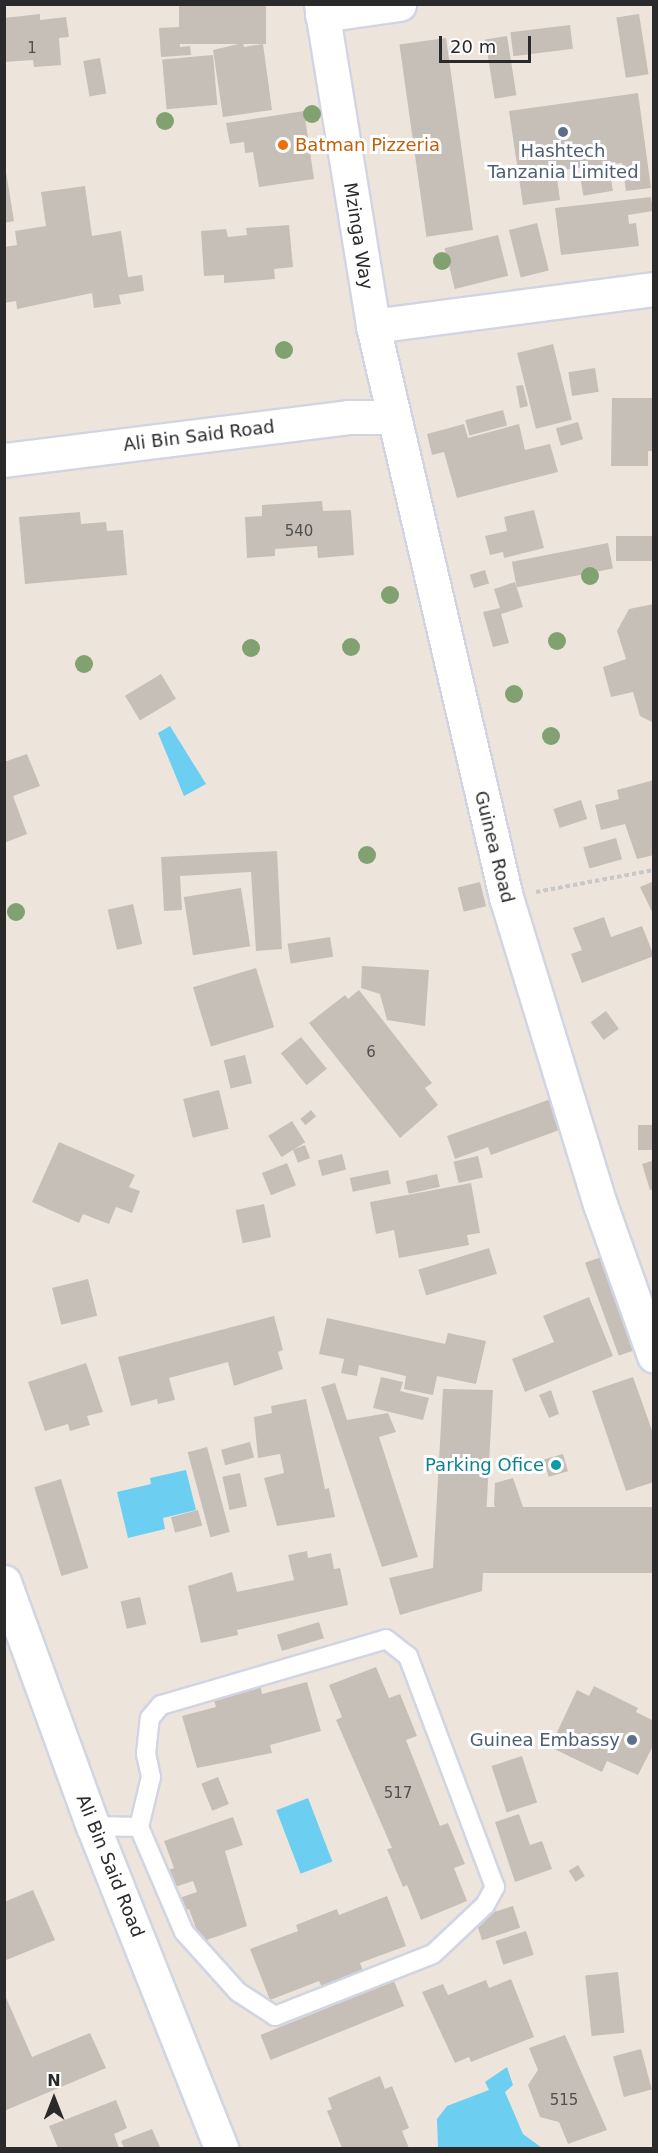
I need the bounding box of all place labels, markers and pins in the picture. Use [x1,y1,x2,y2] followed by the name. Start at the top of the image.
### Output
[556,125,570,139] marker: Hashtech Tanzania Limited
[295,134,440,156] place label: Batman Pizzeria
[276,138,290,152] marker: Batman Pizzeria
[487,141,639,184] place label: Hashtech Tanzania Limited
[425,1454,544,1476] place label: Parking Ofice
[549,1458,563,1472] marker: Parking Ofice
[470,1729,620,1751] place label: Guinea Embassy
[625,1733,639,1747] marker: Guinea Embassy

